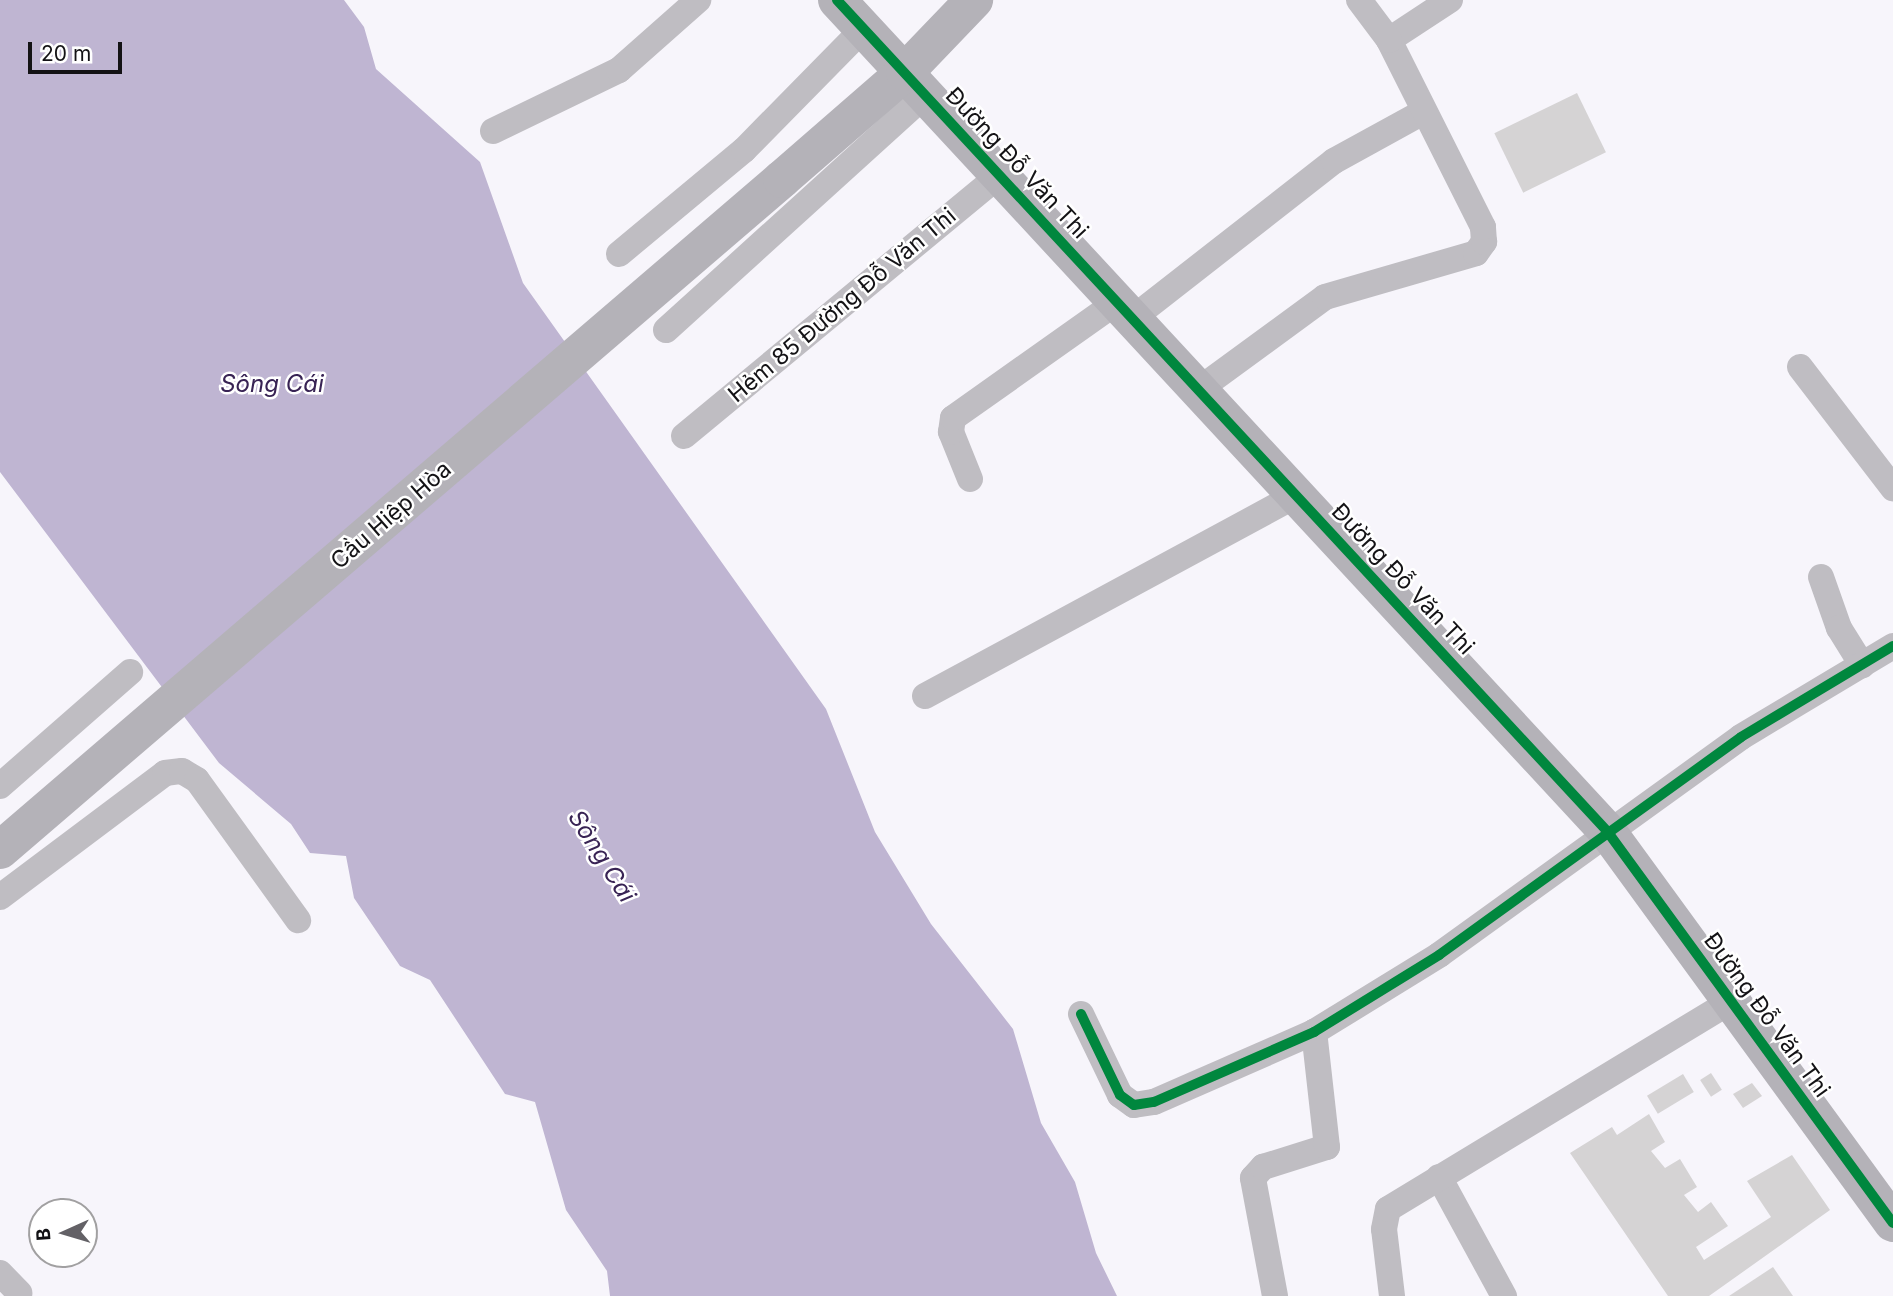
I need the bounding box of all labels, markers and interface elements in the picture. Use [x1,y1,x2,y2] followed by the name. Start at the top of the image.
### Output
[32,28,126,72] scale bar
[41,41,91,66] text: 20 m
[940,82,1094,244] street label: Đường Đỗ Văn Thi
[723,202,961,408] street label: Hẻm 85 Đường Đỗ Văn Thi
[220,370,324,398] water label: Sông Cái
[325,455,457,575] street label: Cầu Hiệp Hòa
[1326,498,1480,660] street label: Đường Đỗ Văn Thi
[562,804,642,908] water label: Sông Cái
[1698,927,1836,1103] street label: Đường Đỗ Văn Thi
[28,1198,98,1268] north arrow
[32,1227,55,1241] text: B

